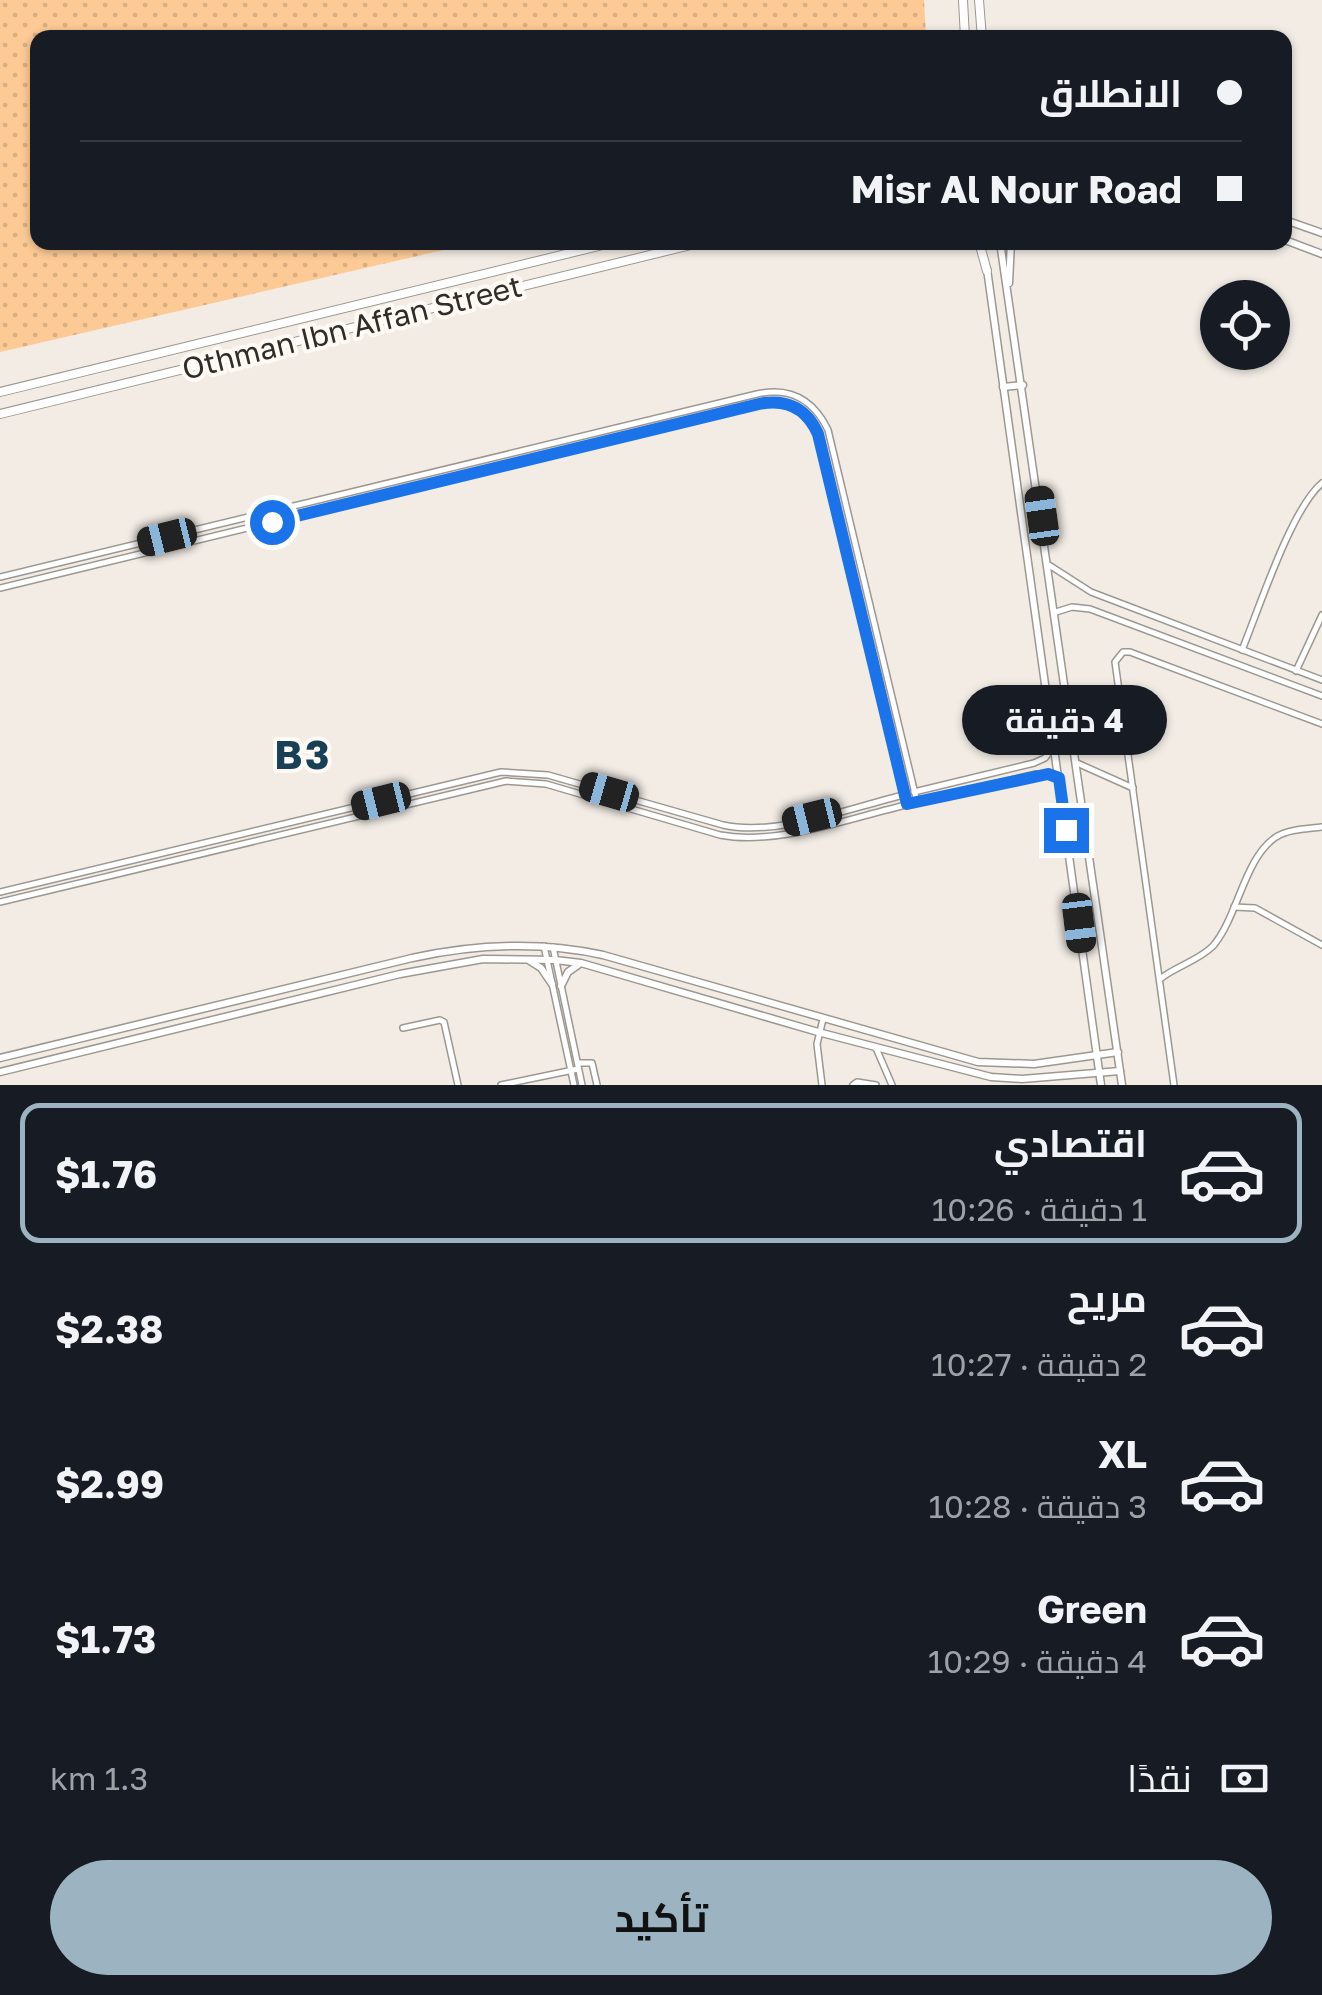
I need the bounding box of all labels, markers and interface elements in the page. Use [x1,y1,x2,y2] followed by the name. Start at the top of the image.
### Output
[1039,70,1182,115] text: الانطلاق
[851,166,1182,211] text: Misr Al Nour Road
[178,267,525,387] street label: Othman Ibn Affan Street
[1200,280,1290,370] map controls
[1200,280,1290,370] button: locate
[1023,484,1061,548] car
[250,500,295,545] route start
[134,515,200,559] car
[964,685,1168,755] callout: 4 دقيقة
[1005,701,1124,739] text: 4 دقيقة
[274,730,332,778] district label: B3
[576,769,642,815] car
[348,779,414,823] car
[779,795,845,839] car
[1044,808,1089,853] route end
[1060,891,1098,955] car
[994,1120,1147,1165] text: اقتصادي
[1177,1128,1267,1218] icon: car
[55,1151,157,1196] text: $1.76
[932,1190,1147,1228] text: 1 دقيقة · 10:26
[1067,1275,1147,1320] text: مريح
[1177,1283,1267,1373] icon: car
[55,1306,163,1351] text: $2.38
[931,1345,1147,1383] text: 2 دقيقة · 10:27
[1098,1431,1147,1476] text: XL
[1177,1438,1267,1528] icon: car
[55,1461,164,1506] text: $2.99
[928,1487,1147,1525] text: 3 دقيقة · 10:28
[1037,1586,1147,1631] text: Green
[1177,1593,1267,1683] icon: car
[55,1616,156,1661] text: $1.73
[928,1642,1147,1680] text: 4 دقيقة · 10:29
[1217,1751,1272,1806] icon: cash
[1127,1755,1192,1800] text: نقدًا
[50,1759,148,1797] text: 1.3 km
[50,1860,1272,1975] button: تأكيد

